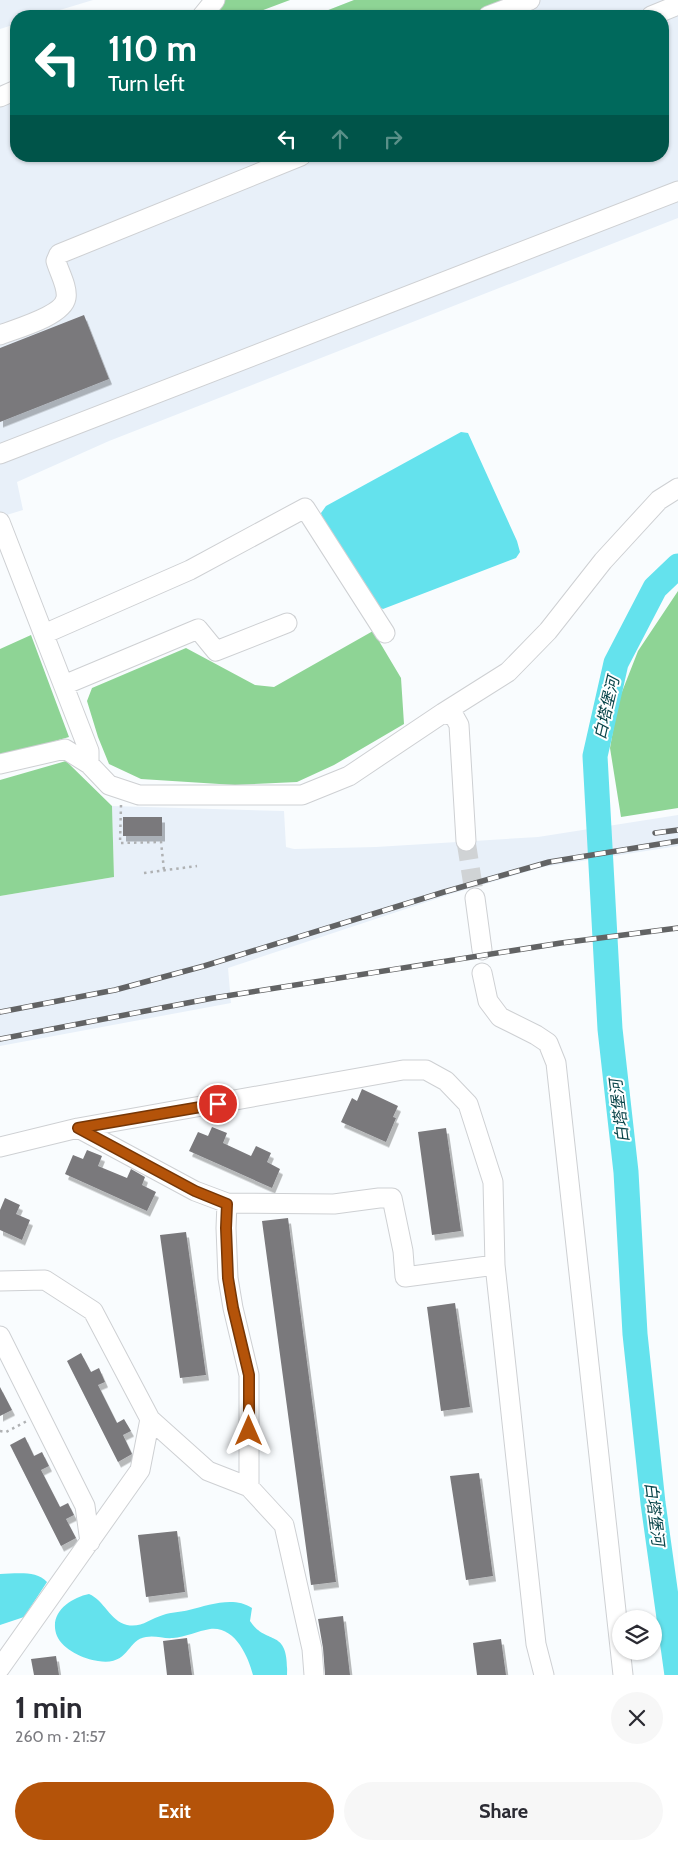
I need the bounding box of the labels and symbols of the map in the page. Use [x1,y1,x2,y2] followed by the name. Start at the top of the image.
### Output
[590,672,624,741] water label: 白塔堡河
[606,1075,633,1144] water label: 白塔堡河
[197,1083,239,1125] pin
[222,1404,274,1456] position arrow
[641,1481,668,1550] water label: 白塔堡河

